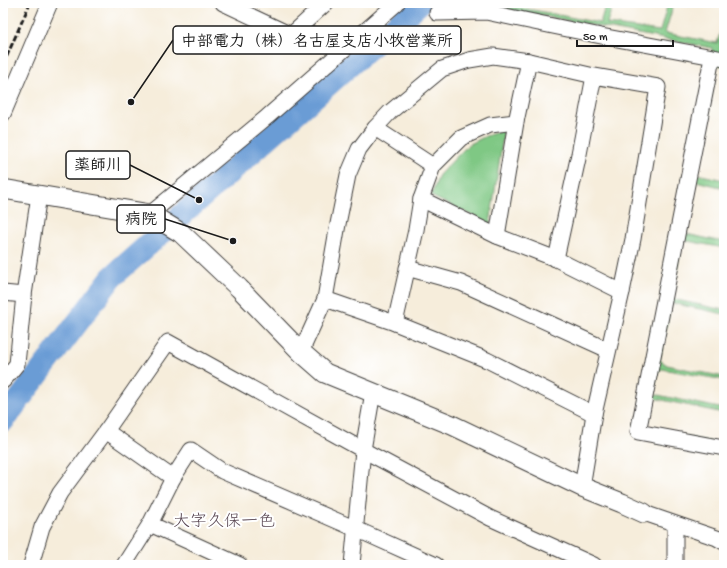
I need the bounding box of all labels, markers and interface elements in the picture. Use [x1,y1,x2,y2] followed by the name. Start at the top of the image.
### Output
[577,22,673,48] scale bar
[173,26,461,54] callout: 中部電力（株）名古屋支店小牧営業所
[583,31,608,45] text: 50 m
[181,32,453,53] text: 中部電力（株）名古屋支店小牧営業所
[66,151,130,179] callout: 薬師川
[74,157,122,177] text: 薬師川
[117,205,165,233] callout: 病院
[125,210,157,231] text: 病院
[173,512,275,533] district label: 大字久保一色

